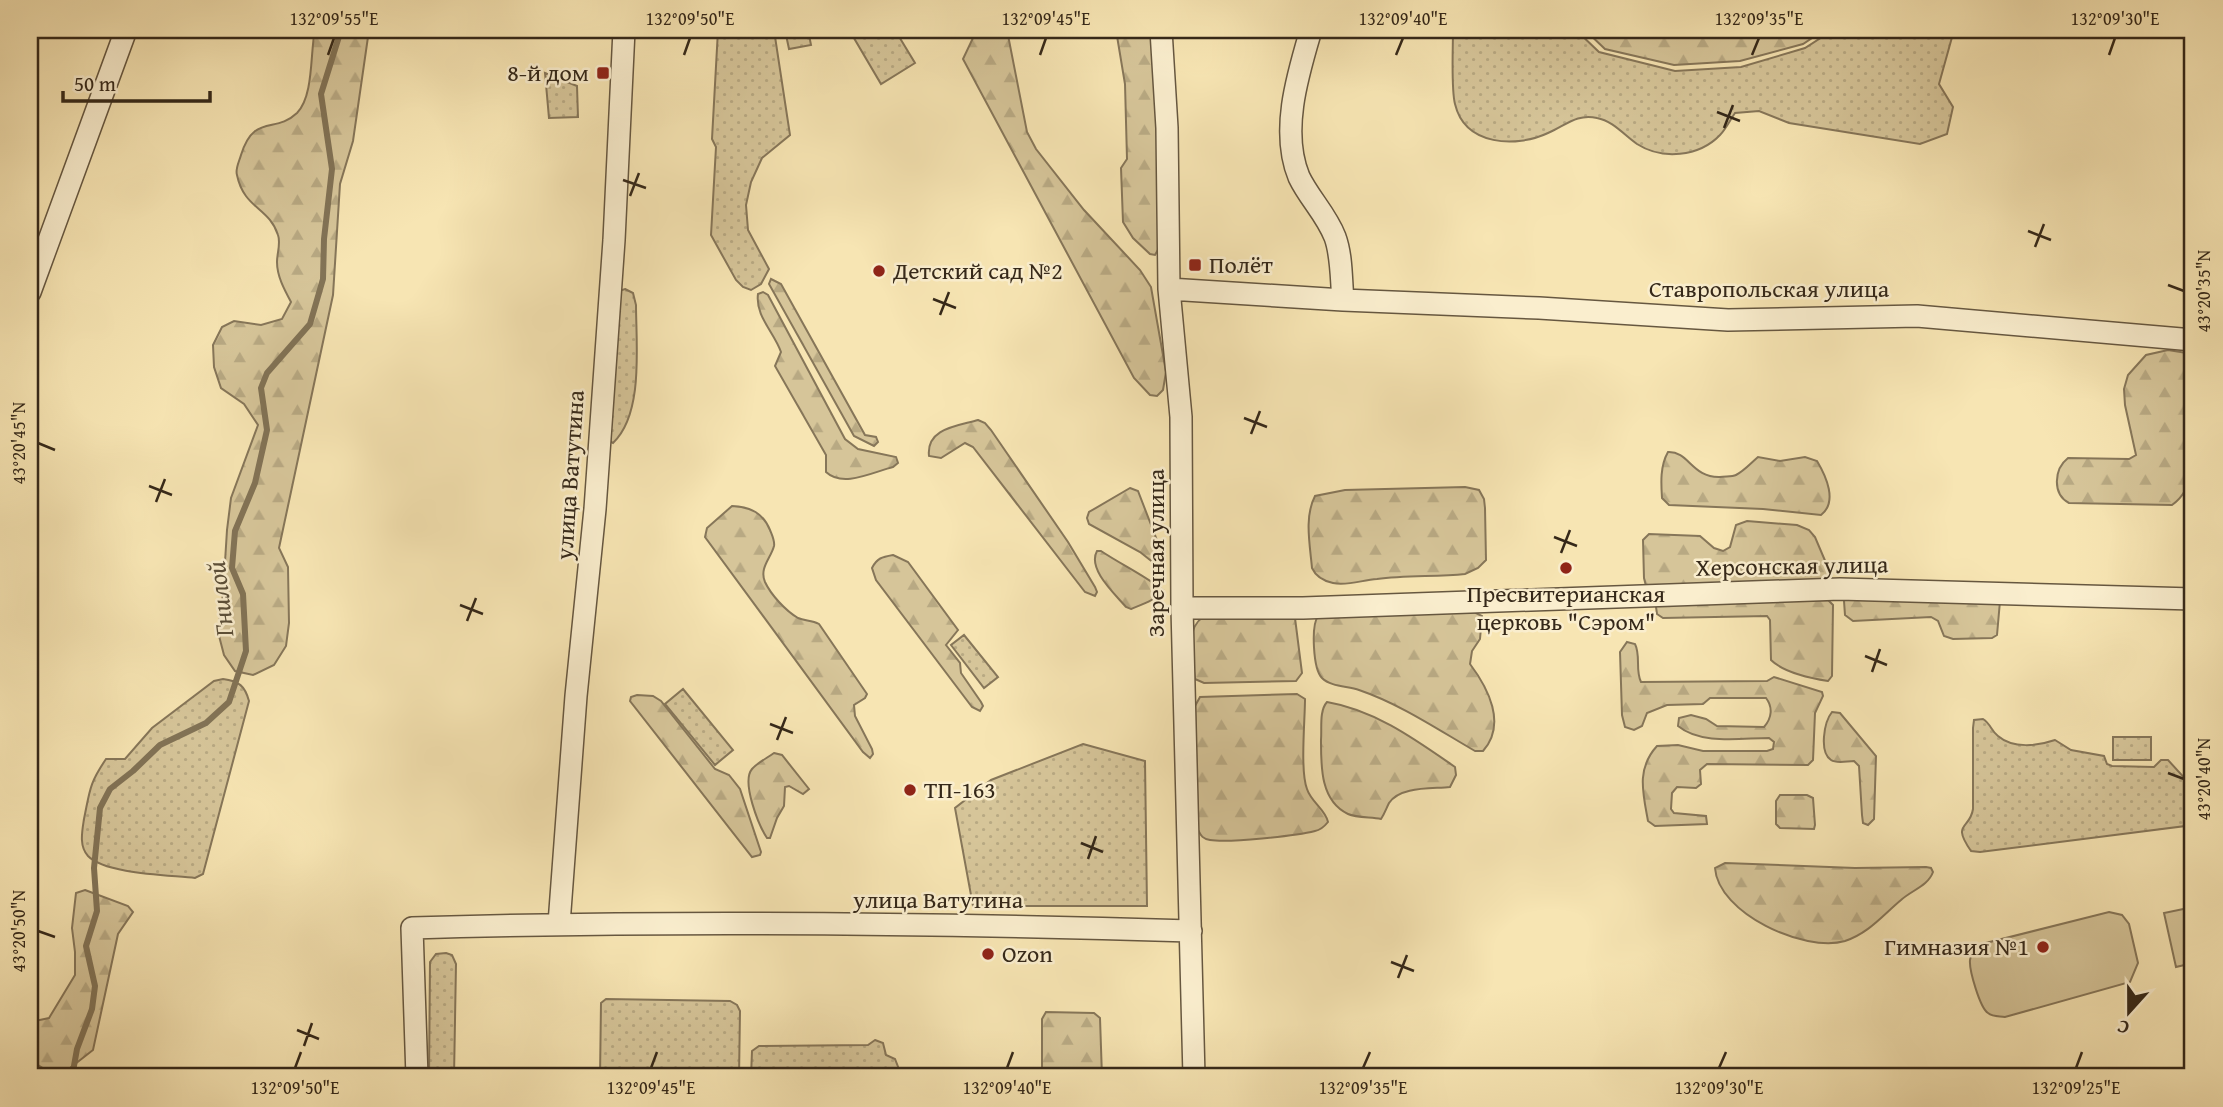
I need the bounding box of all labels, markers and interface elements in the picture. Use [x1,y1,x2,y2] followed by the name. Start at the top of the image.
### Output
[290,5,378,32] text: 132°09'55"E
[646,5,734,32] text: 132°09'50"E
[1002,5,1090,32] text: 132°09'45"E
[1359,5,1447,32] text: 132°09'40"E
[1715,5,1803,32] text: 132°09'35"E
[2071,5,2159,32] text: 132°09'30"E
[507,55,589,90] place label: 8-й дом
[63,60,210,104] scale bar
[595,65,611,81] marker: 8-й дом
[74,68,116,99] text: 50 m
[1209,247,1273,282] place label: Полёт
[2190,249,2217,332] text: 43°20'35"N
[892,253,1063,288] place label: Детский сад №2
[1187,257,1203,273] marker: Полёт
[871,263,887,279] marker: Детский сад №2
[1649,271,1890,306] street label: Ставропольская улица
[546,388,593,562] street label: улица Ватутина
[5,401,32,484] text: 43°20'45"N
[1138,468,1173,637] street label: Заречная улица
[1695,546,1889,585] street label: Херсонская улица
[196,559,244,640] water label: Гнилой
[1558,560,1574,576] marker: Пресвитерианская церковь "Сэром"
[1467,576,1665,639] place label: Пресвитерианская церковь "Сэром"
[2190,737,2217,820] text: 43°20'40"N
[924,772,996,807] place label: ТП-163
[902,782,918,798] marker: ТП-163
[852,882,1024,917] street label: улица Ватутина
[5,889,32,972] text: 43°20'50"N
[1884,929,2029,964] place label: Гимназия №1
[1002,936,1053,971] place label: Ozon
[2035,939,2051,955] marker: Гимназия №1
[980,946,996,962] marker: Ozon
[2094,978,2164,1048] north arrow
[2113,1013,2133,1043] text: С
[251,1074,339,1101] text: 132°09'50"E
[607,1074,695,1101] text: 132°09'45"E
[963,1074,1051,1101] text: 132°09'40"E
[1319,1074,1407,1101] text: 132°09'35"E
[1675,1074,1763,1101] text: 132°09'30"E
[2032,1074,2120,1101] text: 132°09'25"E

